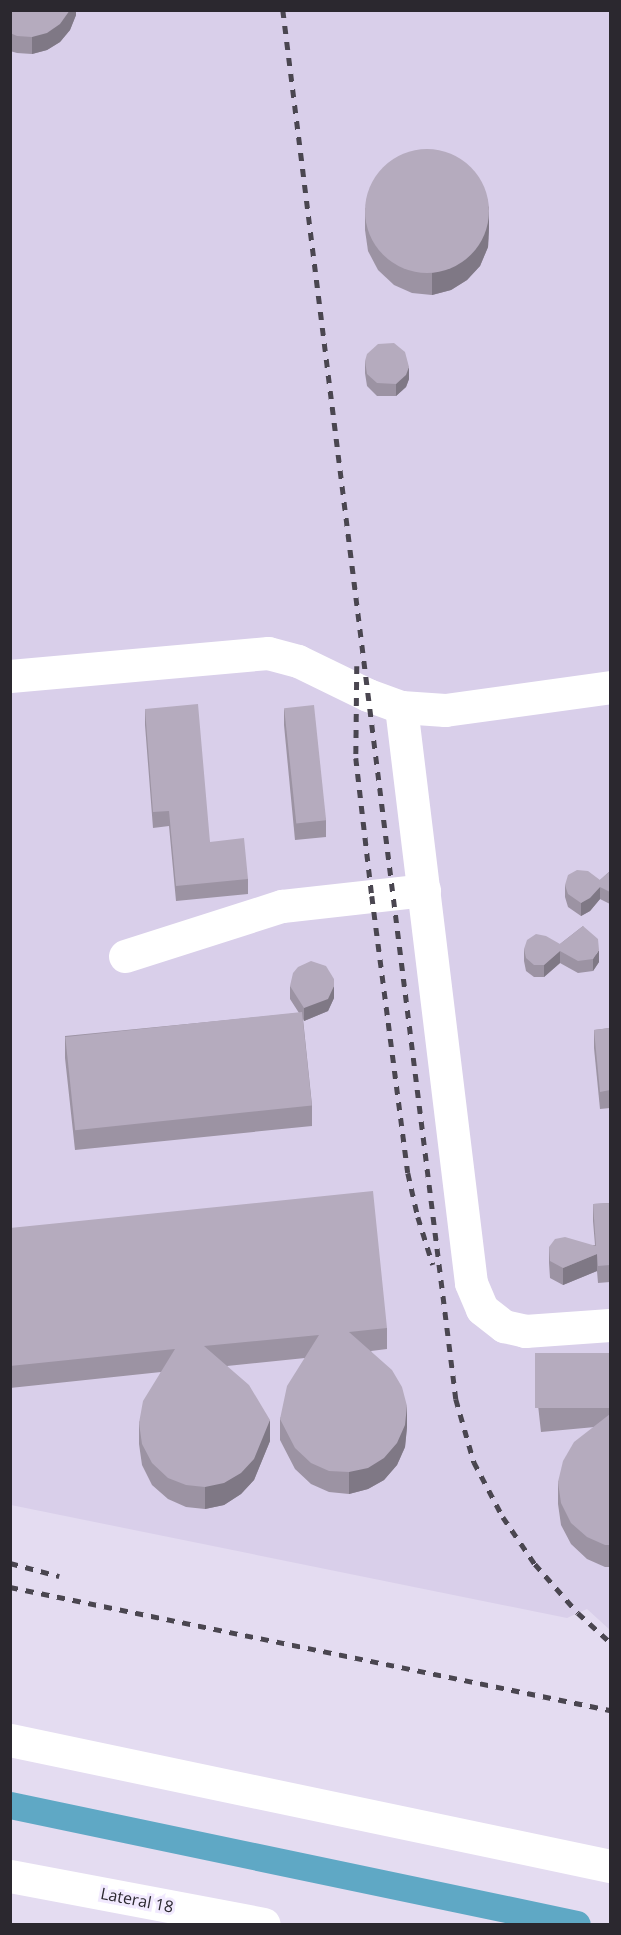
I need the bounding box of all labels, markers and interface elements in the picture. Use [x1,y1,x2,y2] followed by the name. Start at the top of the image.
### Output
[99,1884,175,1916] street label: Lateral 18

